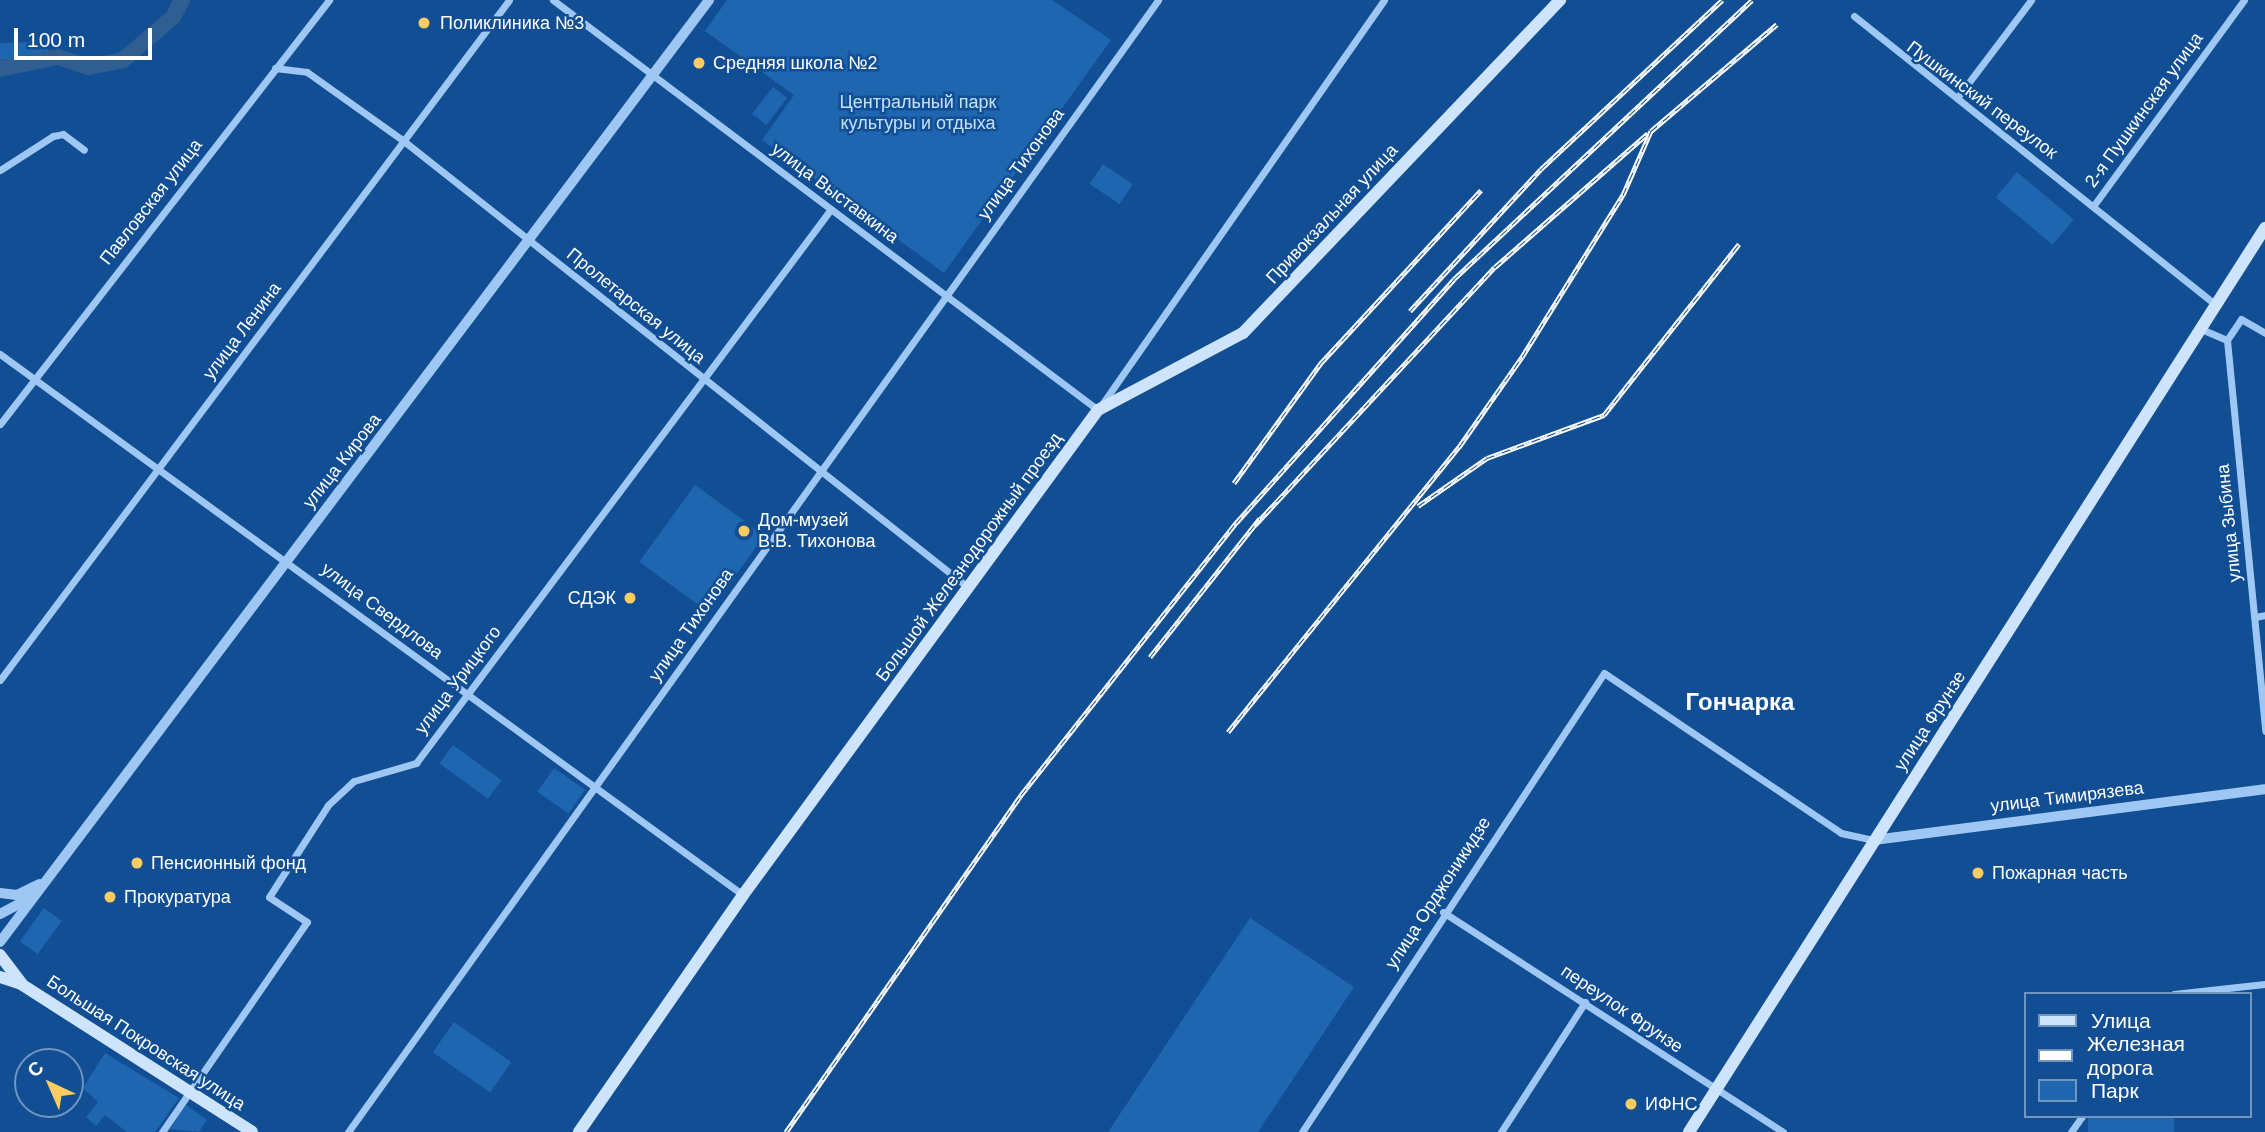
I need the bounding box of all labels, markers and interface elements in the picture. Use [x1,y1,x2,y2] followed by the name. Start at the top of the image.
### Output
[440,12,584,34] place label: Поликлиника №3
[414,13,434,33] marker: Поликлиника №3
[18,14,156,58] scale bar
[27,28,85,51] text: 100 m
[2080,28,2208,192] street label: 2-я Пушкинская улица
[1902,36,2062,164] street label: Пушкинский переулок
[713,52,878,74] place label: Средняя школа №2
[691,55,707,71] marker: Средняя школа №2
[840,92,996,134] park label: Центральный парк культуры и отдыха
[973,104,1069,224] street label: улица Тихонова
[95,135,207,269] street label: Павловская улица
[767,138,903,248] street label: улица Выставкина
[1262,140,1402,288] street label: Привокзальная улица
[562,243,710,369] street label: Пролетарская улица
[198,278,286,384] street label: улица Ленина
[298,409,386,513] street label: улица Кирова
[871,428,1067,686] street label: Большой Железнодорожный проезд
[2212,463,2246,583] street label: улица Зыбина
[758,510,875,552] place label: Дом-музей В.В. Тихонова
[736,523,752,539] marker: Дом-музей В.В. Тихонова
[317,558,447,664] street label: улица Свердлова
[644,564,738,686] street label: улица Тихонова
[568,587,616,609] place label: СДЭК
[622,590,638,606] marker: СДЭК
[410,622,506,738] street label: улица Урицкого
[1890,667,1970,775] street label: улица Фрунзе
[1686,688,1794,716] district label: Гончарка
[1989,777,2145,817] street label: улица Тимирязева
[1381,813,1495,973] street label: улица Орджоникидзе
[151,852,306,874] place label: Пенсионный фонд
[129,855,145,871] marker: Пенсионный фонд
[1992,862,2128,884] place label: Пожарная часть
[1970,865,1986,881] marker: Пожарная часть
[124,886,231,908] place label: Прокуратура
[102,889,118,905] marker: Прокуратура
[1557,960,1687,1058] street label: переулок Фрунзе
[43,971,249,1115] street label: Большая Покровская улица
[2024,992,2251,1118] legend
[2091,1009,2151,1032] text: Улица
[2087,1032,2185,1079] text: Железная дорога
[14,1048,84,1118] north arrow
[23,1057,48,1081] text: С
[2091,1079,2139,1102] text: Парк
[1645,1093,1698,1115] place label: ИФНС
[1623,1096,1639,1112] marker: ИФНС

